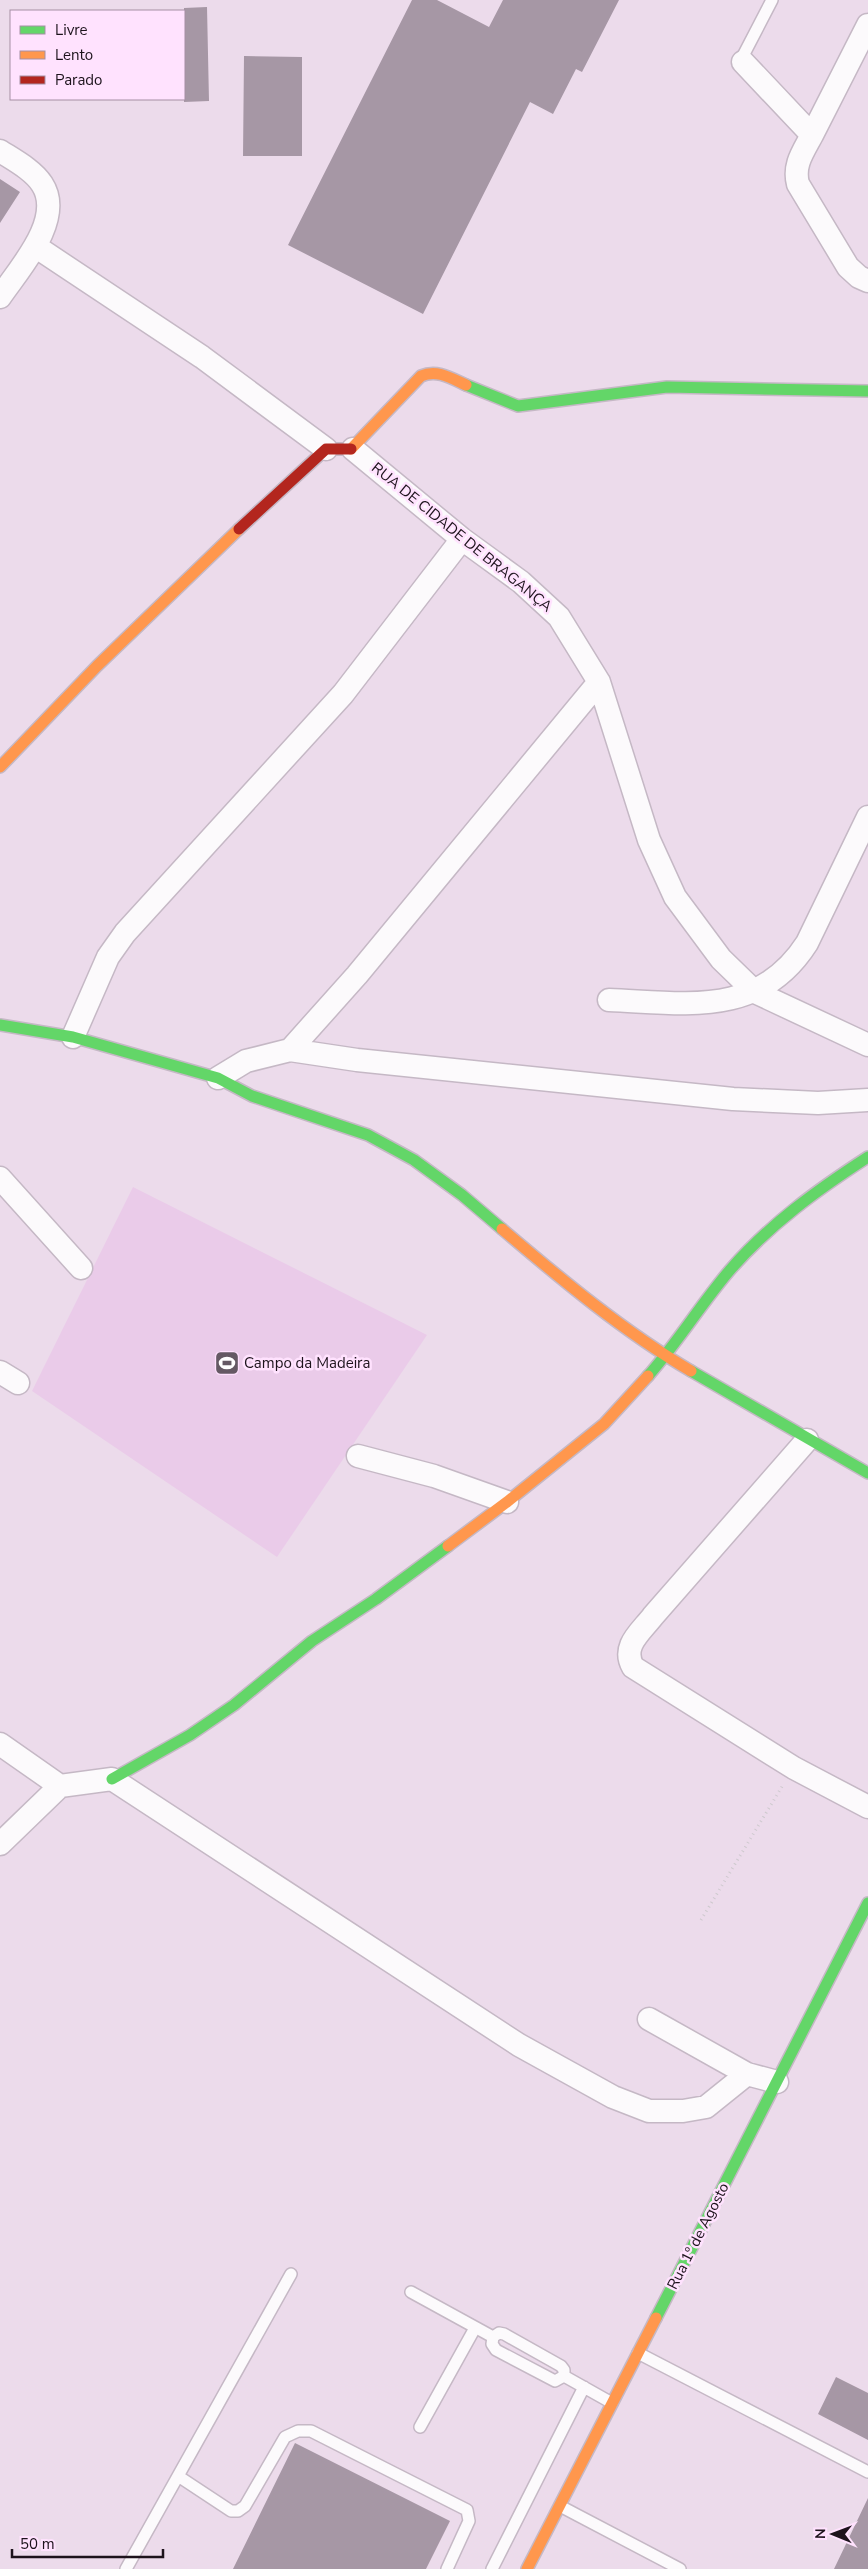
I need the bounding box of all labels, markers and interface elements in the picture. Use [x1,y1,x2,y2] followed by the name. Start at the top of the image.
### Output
[10,10,185,100] legend
[55,20,88,40] text: Livre
[55,45,93,65] text: Lento
[55,70,102,90] text: Parado
[367,458,557,616] street label: RUA DE CIDADE DE BRAGANÇA
[214,1350,240,1376] sports icon: Campo da Madeira
[244,1353,370,1373] place label: Campo da Madeira
[662,2179,734,2293] street label: Rua 1º de Agosto
[808,2509,858,2559] north arrow
[12,2526,164,2558] scale bar
[811,2528,830,2539] text: N
[20,2534,55,2554] text: 50 m

